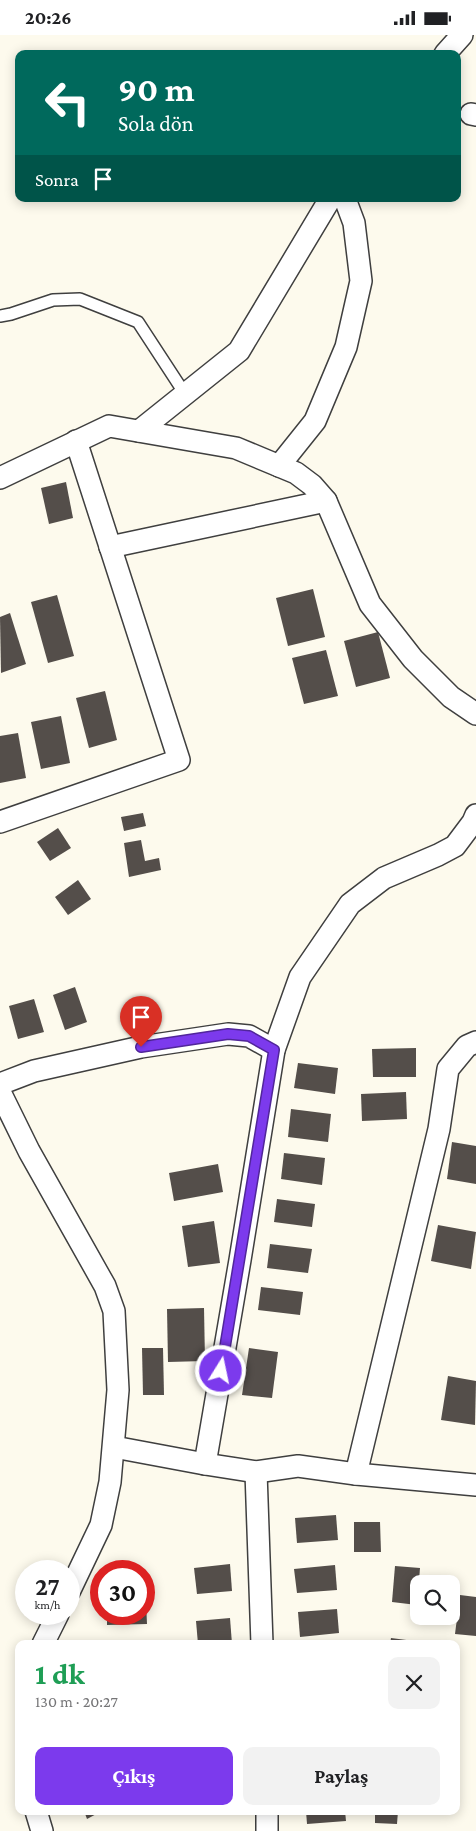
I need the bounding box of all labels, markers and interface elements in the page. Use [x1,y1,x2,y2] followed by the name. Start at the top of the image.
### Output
[25,7,72,28] text: 20:26
[35,70,100,135] icon: left
[118,70,195,109] text: 90 m
[118,111,194,136] text: Sola dön
[89,165,117,193] icon: arrive
[35,169,79,190] text: Sonra
[120,996,162,1047] pin
[127,1003,155,1031] icon: arrive
[194,1344,246,1396] position arrow
[90,1560,155,1625] speed limit sign: 30
[35,1573,60,1600] text: 27
[410,1575,460,1625] map controls
[410,1575,460,1625] button: search
[35,1598,60,1612] text: km/h
[35,1657,85,1690] text: 1 dk
[388,1657,440,1709] button: close
[35,1693,118,1710] text: 130 m · 20:27
[35,1747,233,1805] button: Çıkış
[243,1747,440,1805] button: Paylaş

